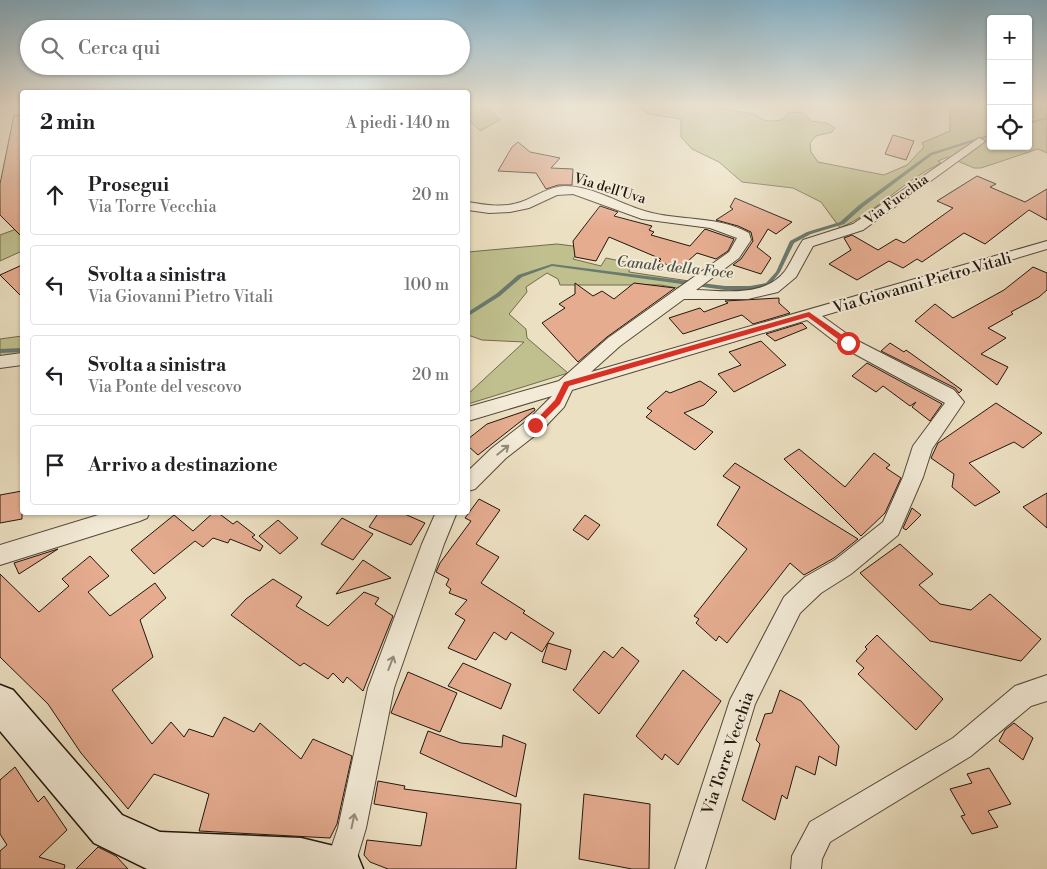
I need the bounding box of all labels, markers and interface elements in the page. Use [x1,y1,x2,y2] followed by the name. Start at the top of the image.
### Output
[987,15,1032,150] map controls
[987,15,1032,60] button: +
[20,20,470,75] search box
[38,34,66,62] icon: search
[78,36,161,60] text: Cerca qui
[987,60,1032,105] button: −
[987,105,1032,150] button: locate
[40,110,95,136] text: 2 min
[346,113,450,133] text: A piedi · 140 m
[570,169,649,209] street label: Via dell'Uva
[860,170,933,230] street label: Via Fucchia
[88,173,169,197] text: Prosegui
[41,181,69,209] icon: ahead
[412,185,449,205] text: 20 m
[88,197,217,217] text: Via Torre Vecchia
[830,248,1014,318] street label: Via Giovanni Pietro Vitali
[616,252,734,283] water label: Canale della Foce
[88,263,226,287] text: Svolta a sinistra
[41,271,69,299] icon: left
[404,275,449,295] text: 100 m
[88,287,273,307] text: Via Giovanni Pietro Vitali
[837,332,860,355] route start
[88,353,226,377] text: Svolta a sinistra
[41,361,69,389] icon: left
[412,365,449,385] text: 20 m
[88,377,242,397] text: Via Ponte del vescovo
[524,414,547,437] route end
[496,444,509,455] one-way arrow
[41,451,69,479] icon: arrive
[88,453,278,477] text: Arrivo a destinazione
[387,656,396,671] one-way arrow
[697,688,759,818] street label: Via Torre Vecchia
[349,814,358,830] one-way arrow

